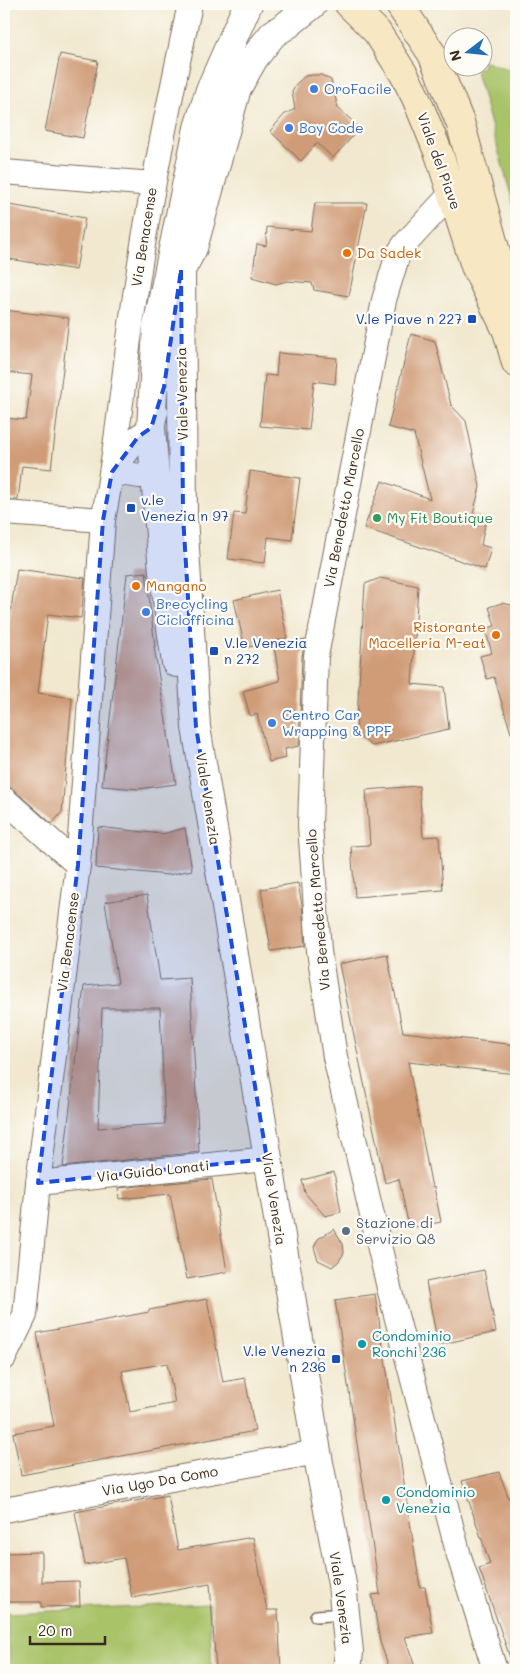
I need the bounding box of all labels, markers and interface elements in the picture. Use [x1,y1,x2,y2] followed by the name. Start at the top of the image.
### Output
[442,28,492,78] north arrow
[444,48,466,63] text: N
[324,79,392,98] place label: OroFacile
[308,83,320,95] marker: OroFacile
[413,110,466,212] street label: Viale del Piave
[299,118,364,137] place label: Boy Code
[283,122,295,134] marker: Boy Code
[126,186,161,288] street label: Via Benacense
[357,243,421,262] place label: Da Sadek
[341,247,353,259] marker: Da Sadek
[356,309,462,328] place label: V.le Piave n 227
[466,313,478,325] marker: V.le Piave n 227
[171,347,192,441] street label: Viale Venezia
[319,427,368,589] street label: Via Benedetto Marcello
[141,490,229,525] place label: v.le Venezia n 97
[125,502,137,514] marker: v.le Venezia n 97
[387,508,493,527] place label: My Fit Boutique
[371,512,383,524] marker: My Fit Boutique
[146,576,207,595] place label: Mangano
[130,580,142,592] marker: Mangano
[156,594,235,629] place label: Brecycling Ciclofficina
[140,606,152,618] marker: Brecycling Ciclofficina
[368,617,486,652] place label: Ristorante Macelleria M-eat
[490,629,502,641] marker: Ristorante Macelleria M-eat
[224,633,307,668] place label: V.le Venezia n 272
[208,645,220,657] marker: V.le Venezia n 272
[282,705,392,740] place label: Centro Car Wrapping & PPF
[266,717,278,729] marker: Centro Car Wrapping & PPF
[192,751,225,847] street label: Viale Venezia
[301,828,334,992] street label: Via Benedetto Marcello
[52,891,83,993] street label: Via Benacense
[258,1151,291,1247] street label: Viale Venezia
[96,1155,210,1186] street label: Via Guido Lonati
[356,1213,436,1248] place label: Stazione di Servizio Q8
[340,1225,352,1237] marker: Stazione di Servizio Q8
[372,1326,451,1361] place label: Condominio Ronchi 236
[356,1338,368,1350] marker: Condominio Ronchi 236
[243,1341,326,1376] place label: V.le Venezia n 236
[330,1353,342,1365] marker: V.le Venezia n 236
[100,1461,219,1500] street label: Via Ugo Da Como
[396,1482,475,1517] place label: Condominio Venezia
[380,1494,392,1506] marker: Condominio Venezia
[326,1550,357,1646] street label: Viale Venezia
[30,1614,105,1646] scale bar
[38,1620,72,1640] text: 20 m

